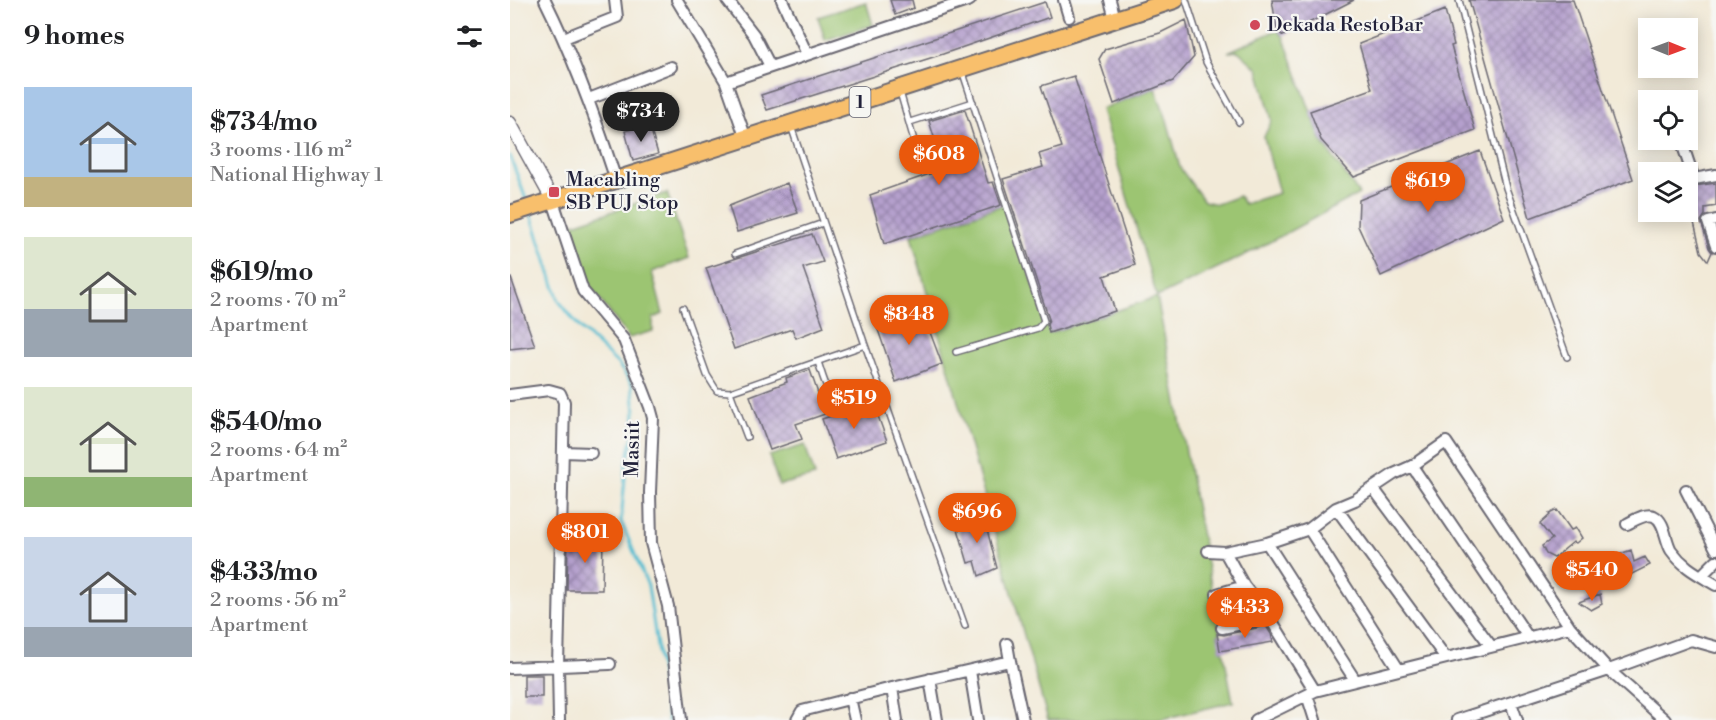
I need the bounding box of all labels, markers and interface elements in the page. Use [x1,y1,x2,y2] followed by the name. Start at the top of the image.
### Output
[1267,13,1423,38] place label: Dekada RestoBar
[1248,18,1262,32] marker: Dekada RestoBar
[1638,18,1698,78] north arrow
[1638,18,1698,222] map controls
[24,20,125,52] text: 9 homes
[453,20,486,53] icon: filters
[850,87,870,117] road number: 1
[1638,90,1698,150] button: locate
[605,92,677,143] pin: $734
[616,99,666,124] text: $734
[210,106,318,138] text: $734/mo
[72,111,144,183] icon: home
[903,135,975,186] pin: $608
[210,138,352,163] text: 3 rooms · 116 m²
[913,142,965,167] text: $608
[1392,162,1464,213] pin: $619
[1638,162,1698,222] button: layers
[210,163,383,188] text: National Highway 1
[566,168,679,216] place label: Macabling SB PUJ Stop
[1405,169,1451,194] text: $619
[547,185,561,199] marker: Macabling SB PUJ Stop
[210,256,313,288] text: $619/mo
[72,261,144,333] icon: home
[210,288,346,313] text: 2 rooms · 70 m²
[873,295,945,346] pin: $848
[883,302,935,327] text: $848
[210,313,308,338] text: Apartment
[818,379,890,430] pin: $519
[831,386,877,411] text: $519
[210,406,322,438] text: $540/mo
[72,411,144,483] icon: home
[620,420,646,478] street label: Masiit
[210,438,347,463] text: 2 rooms · 64 m²
[210,463,308,488] text: Apartment
[941,493,1013,544] pin: $696
[952,500,1002,525] text: $696
[549,513,621,564] pin: $801
[561,520,609,545] text: $801
[1556,551,1628,602] pin: $540
[210,556,318,588] text: $433/mo
[1566,558,1618,583] text: $540
[72,561,144,633] icon: home
[210,588,346,613] text: 2 rooms · 56 m²
[1209,588,1281,639] pin: $433
[1220,595,1270,620] text: $433
[210,613,308,638] text: Apartment

